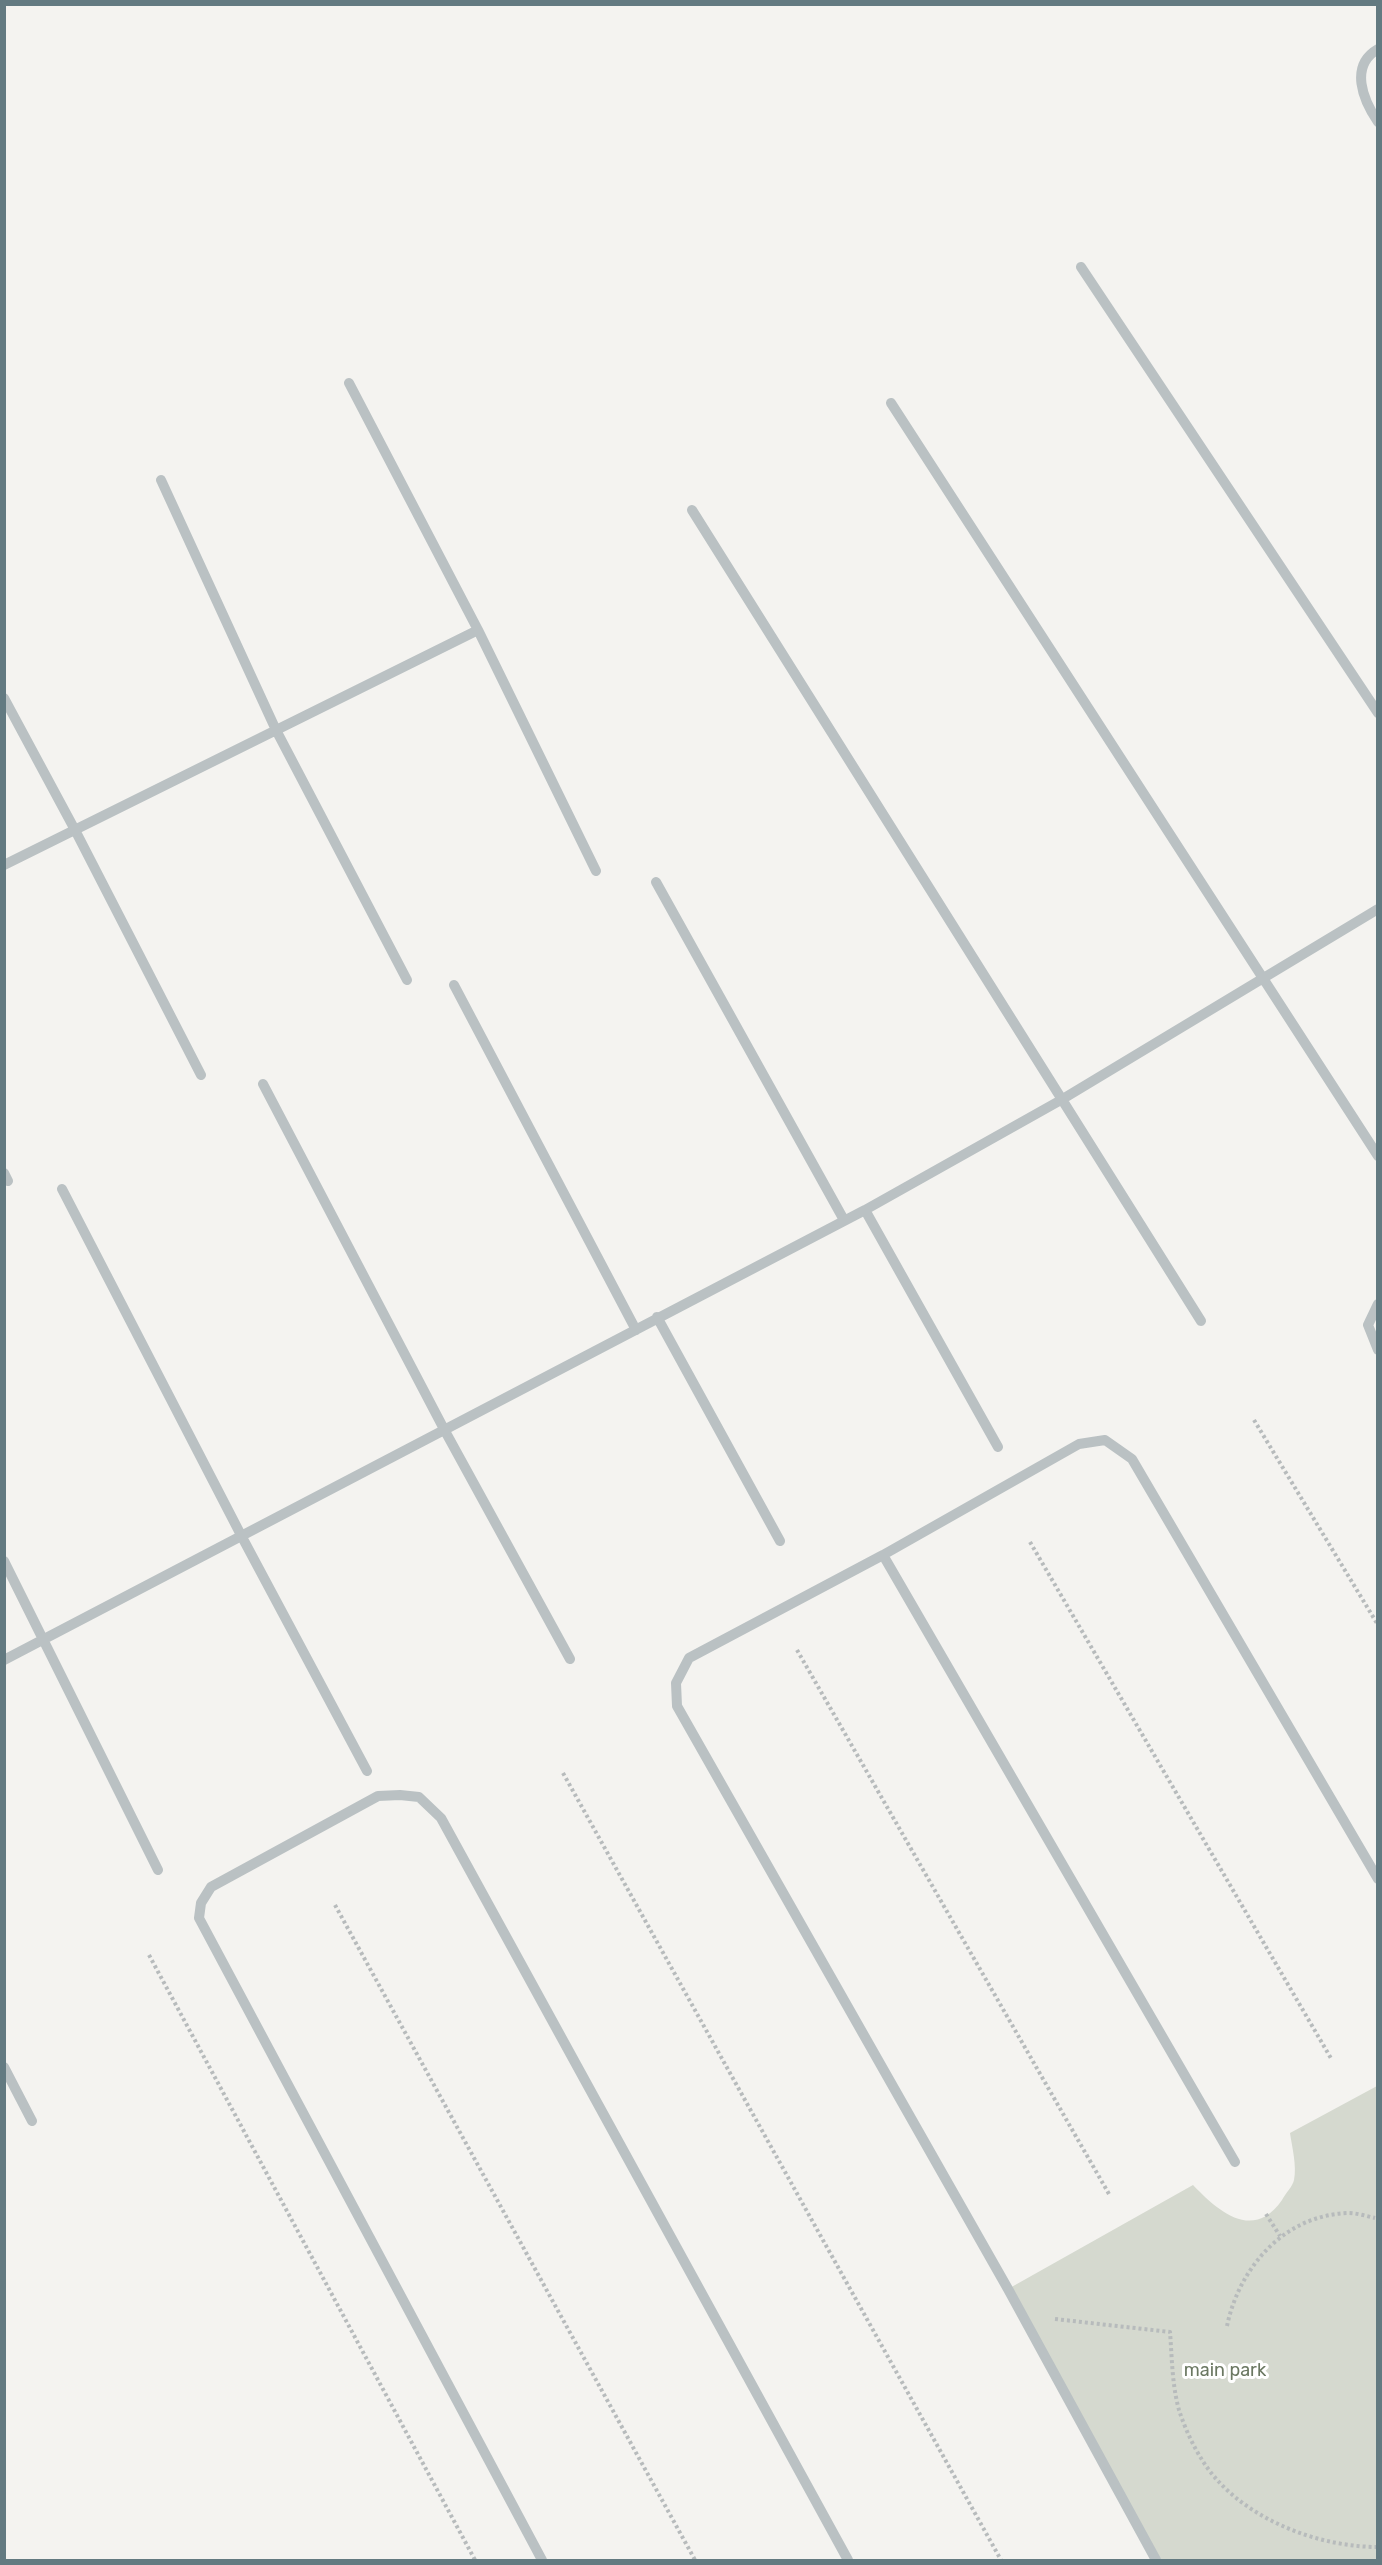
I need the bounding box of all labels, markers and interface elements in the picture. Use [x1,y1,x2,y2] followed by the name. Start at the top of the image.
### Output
[1184,2360,1266,2382] park label: main park

